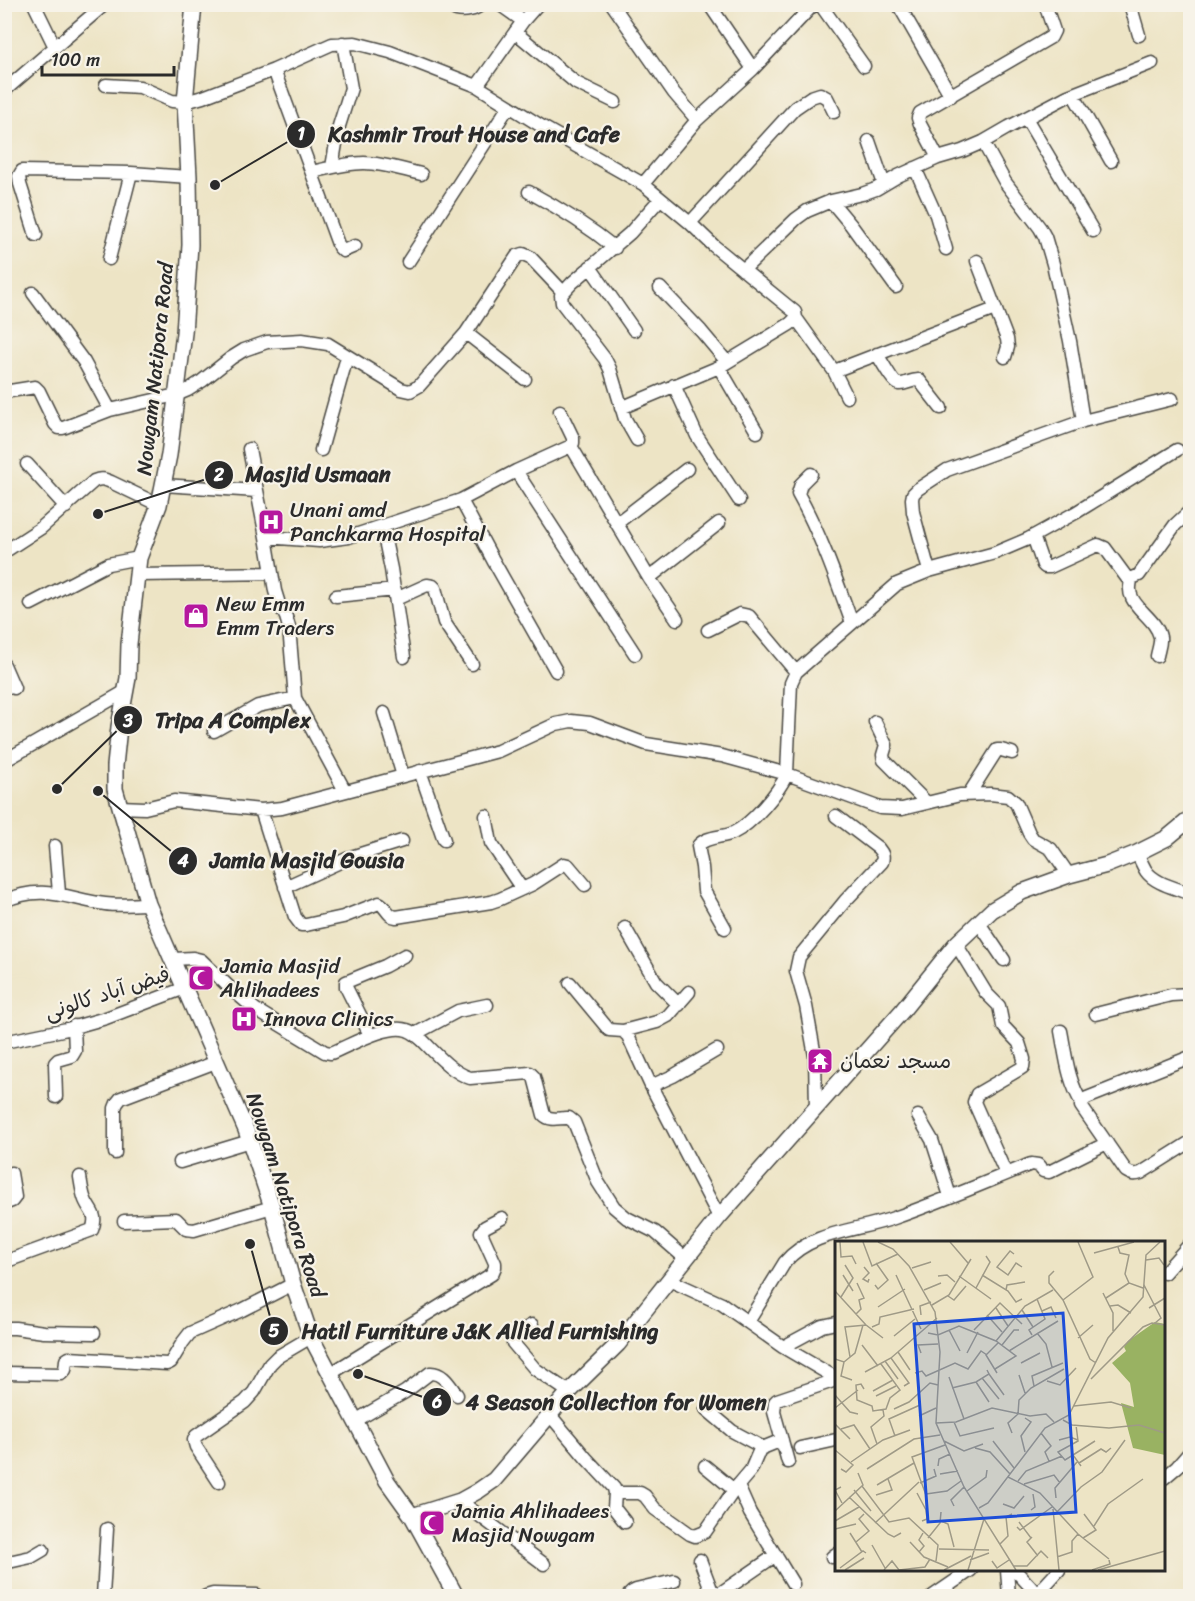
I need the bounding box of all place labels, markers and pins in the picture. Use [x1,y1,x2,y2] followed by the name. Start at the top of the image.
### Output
[286,114,632,154] callout: Kashmir Trout House and Cafe
[204,455,403,495] callout: Masjid Usmaan
[290,491,487,553] place label: Unani amd Panchkarma Hospital
[256,507,286,537] hospital icon: Unani amd Panchkarma Hospital
[216,585,334,647] place label: New Emm Emm Traders
[181,601,211,631] shop icon: New Emm Emm Traders
[113,700,323,740] callout: Tripa A Complex
[168,841,416,881] callout: Jamia Masjid Gousia
[219,947,341,1009] place label: Jamia Masjid Ahlihadees
[186,963,216,993] mosque icon: Jamia Masjid Ahlihadees
[263,1000,394,1038] place label: Innova Clinics
[229,1004,259,1034] hospital icon: Innova Clinics
[840,1042,951,1080] place label: مسجد نعمان
[805,1046,835,1076] temple icon: مسجد نعمان
[259,1311,670,1351] callout: Hatil Furniture J&K Allied Furnishing
[422,1382,779,1422] callout: 4 Season Collection for Women
[451,1492,609,1554] place label: Jamia Ahlihadees Masjid Nowgam
[417,1508,447,1538] mosque icon: Jamia Ahlihadees Masjid Nowgam

